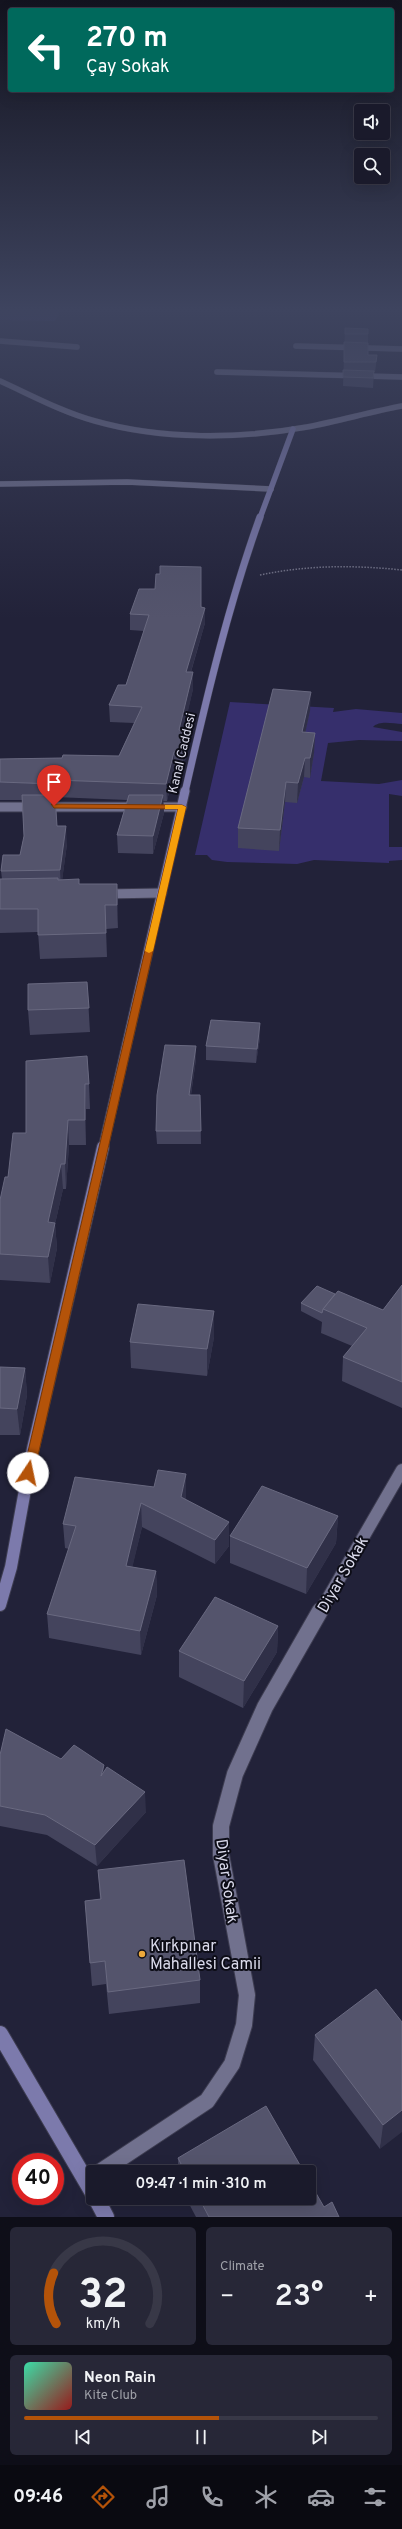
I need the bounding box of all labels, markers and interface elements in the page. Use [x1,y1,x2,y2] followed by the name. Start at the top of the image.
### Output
[86,21,168,57] text: 270 m
[20,24,72,76] icon: left
[86,56,169,79] text: Çay Sokak
[354,104,390,184] map controls
[354,104,390,140] button: sound
[354,148,390,184] button: search
[166,712,200,795] street label: Kanal Caddesi
[37,765,71,806] pin
[43,771,65,793] icon: arrive
[7,1452,49,1494] position arrow
[314,1533,374,1617] street label: Diyar Sokak
[210,1838,242,1925] street label: Diyar Sokak
[150,1937,261,1975] place label: Kırkpınar Mahallesi Camii
[137,1949,147,1959] marker: Kırkpınar Mahallesi Camii
[12,2153,64,2205] speed limit sign: 40
[135,2175,267,2194] text: 09:47 · 1 min · 310 m
[220,2259,265,2275] text: Climate
[78,2270,128,2323] text: 32
[275,2279,323,2316] text: 23°
[220,2284,234,2311] text: −
[364,2284,378,2311] text: +
[86,2315,120,2333] text: km/h
[84,2369,156,2388] text: Neon Rain
[84,2388,137,2404] text: Kite Club
[72,2426,94,2448] icon: previous
[190,2426,212,2448] icon: pause
[308,2426,330,2448] icon: next
[89,2483,117,2511] icon: directions
[144,2483,172,2511] icon: music
[198,2483,226,2511] icon: phone
[252,2483,280,2511] icon: climate
[307,2483,335,2511] icon: car
[361,2483,389,2511] icon: filters
[13,2486,63,2509] text: 09:46

